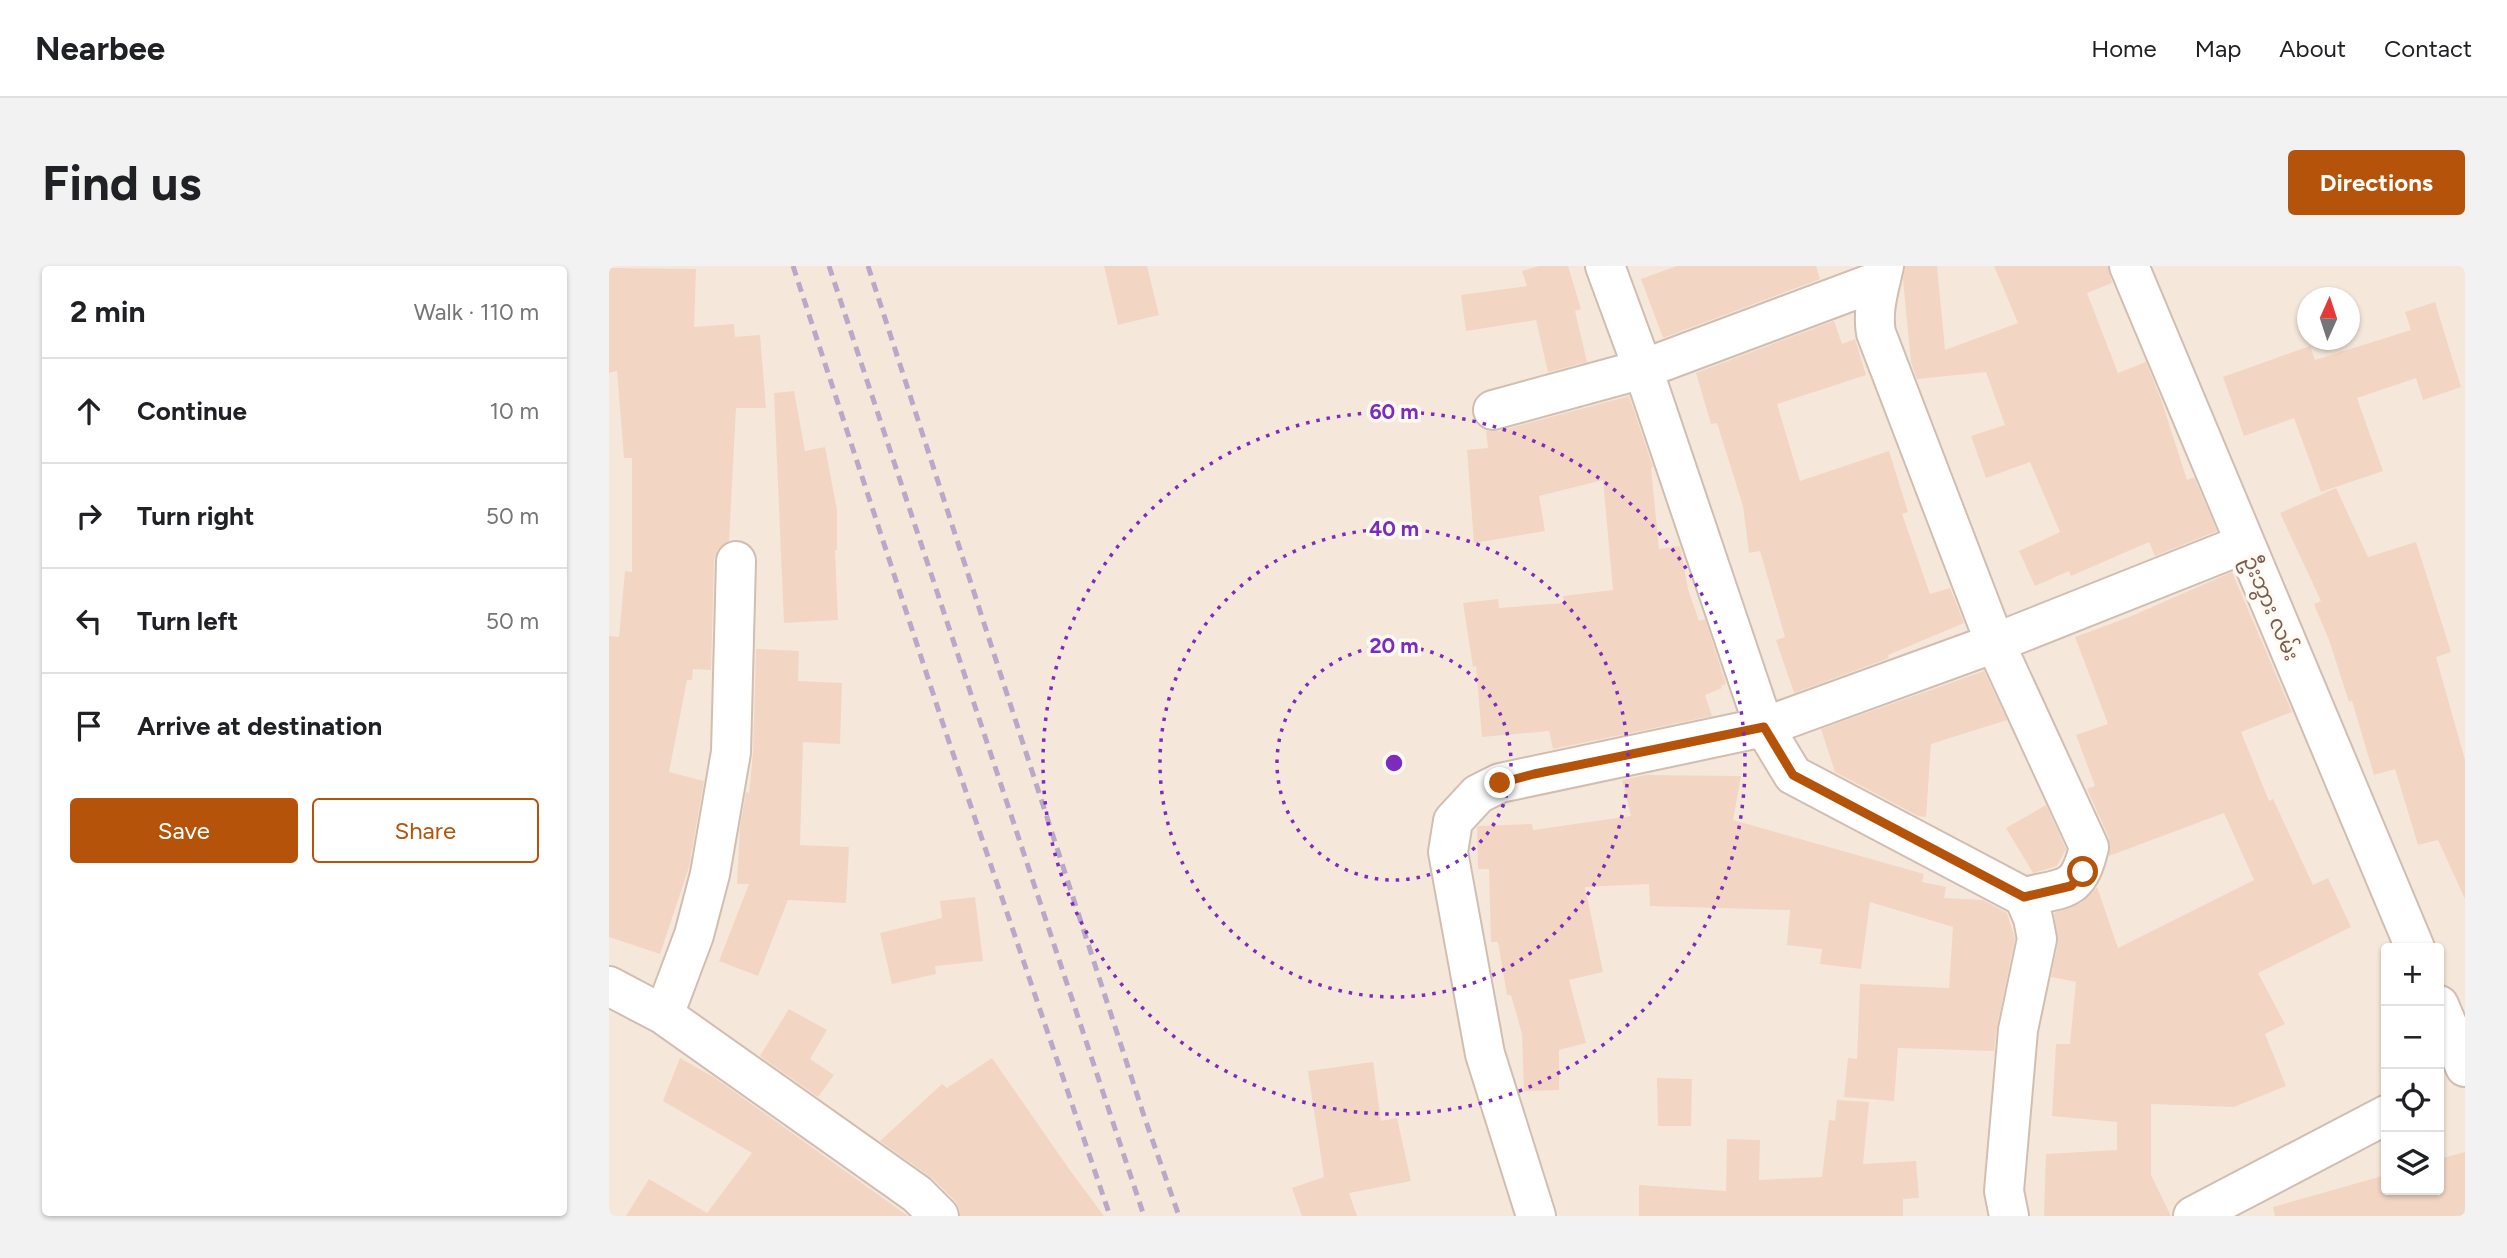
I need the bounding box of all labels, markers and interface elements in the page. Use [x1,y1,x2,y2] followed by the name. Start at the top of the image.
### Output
[35,29,165,68] text: Nearbee
[2091,34,2157,63] text: Home
[2195,34,2241,63] text: Map
[2279,34,2346,63] text: About
[2384,34,2472,63] text: Contact
[2288,150,2465,215] button: Directions
[42,153,201,212] text: Find us
[2297,287,2360,350] north arrow
[70,293,146,330] text: 2 min
[414,298,539,326] text: Walk · 110 m
[70,392,108,430] icon: ahead
[137,395,247,427] text: Continue
[490,397,539,425] text: 10 m
[1369,399,1419,424] text: 60 m
[70,497,108,535] icon: right
[137,500,254,532] text: Turn right
[486,502,539,530] text: 50 m
[1369,516,1419,541] text: 40 m
[2233,550,2308,666] street label: ဦးဘွား လမ်း
[70,602,108,640] icon: left
[137,605,238,637] text: Turn left
[486,607,539,635] text: 50 m
[1369,633,1419,658] text: 20 m
[70,707,108,745] icon: arrive
[137,710,382,742] text: Arrive at destination
[1382,751,1406,775] centre of rings
[1484,767,1515,798] route end
[70,798,298,863] button: Save
[312,798,539,863] button: Share
[2067,856,2098,887] route start
[2381,943,2444,1195] map controls
[2381,943,2444,1006] button: +
[2381,1006,2444,1069] button: −
[2381,1069,2444,1132] button: locate
[2381,1132,2444,1195] button: layers

